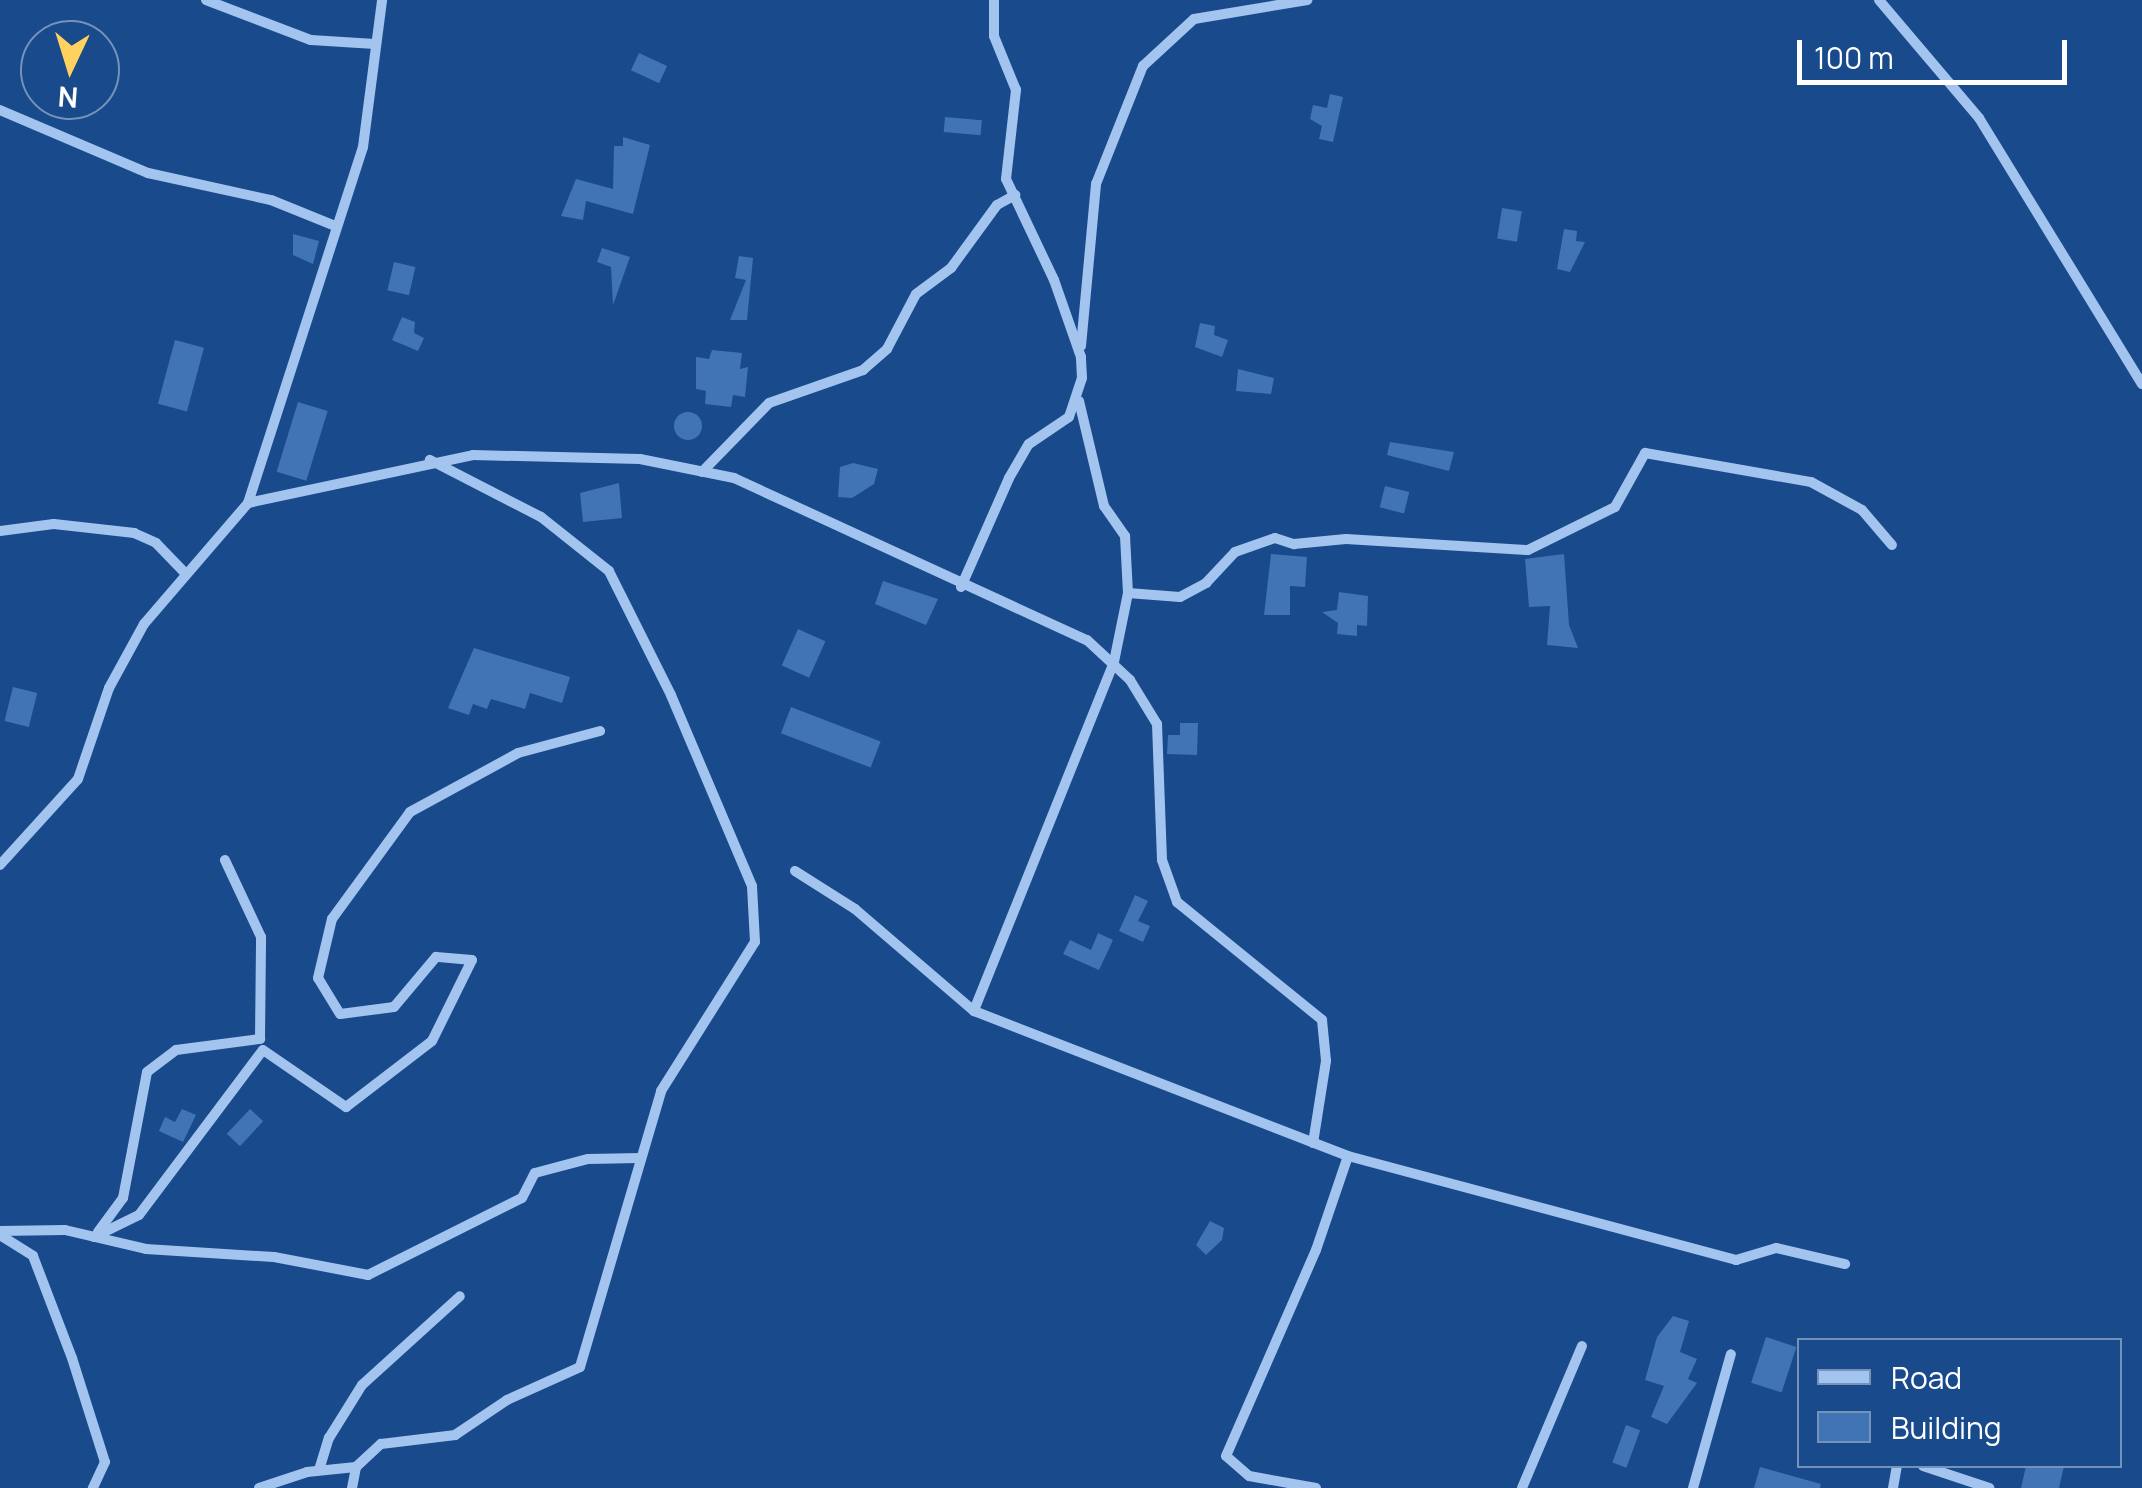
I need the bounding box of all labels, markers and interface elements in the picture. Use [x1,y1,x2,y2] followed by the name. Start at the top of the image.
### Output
[20,20,120,120] north arrow
[1802,20,2072,82] scale bar
[1814,37,1894,78] text: 100 m
[57,78,79,118] text: N
[1797,1338,2122,1468] legend
[1891,1357,1962,1398] text: Road
[1891,1407,2002,1448] text: Building

